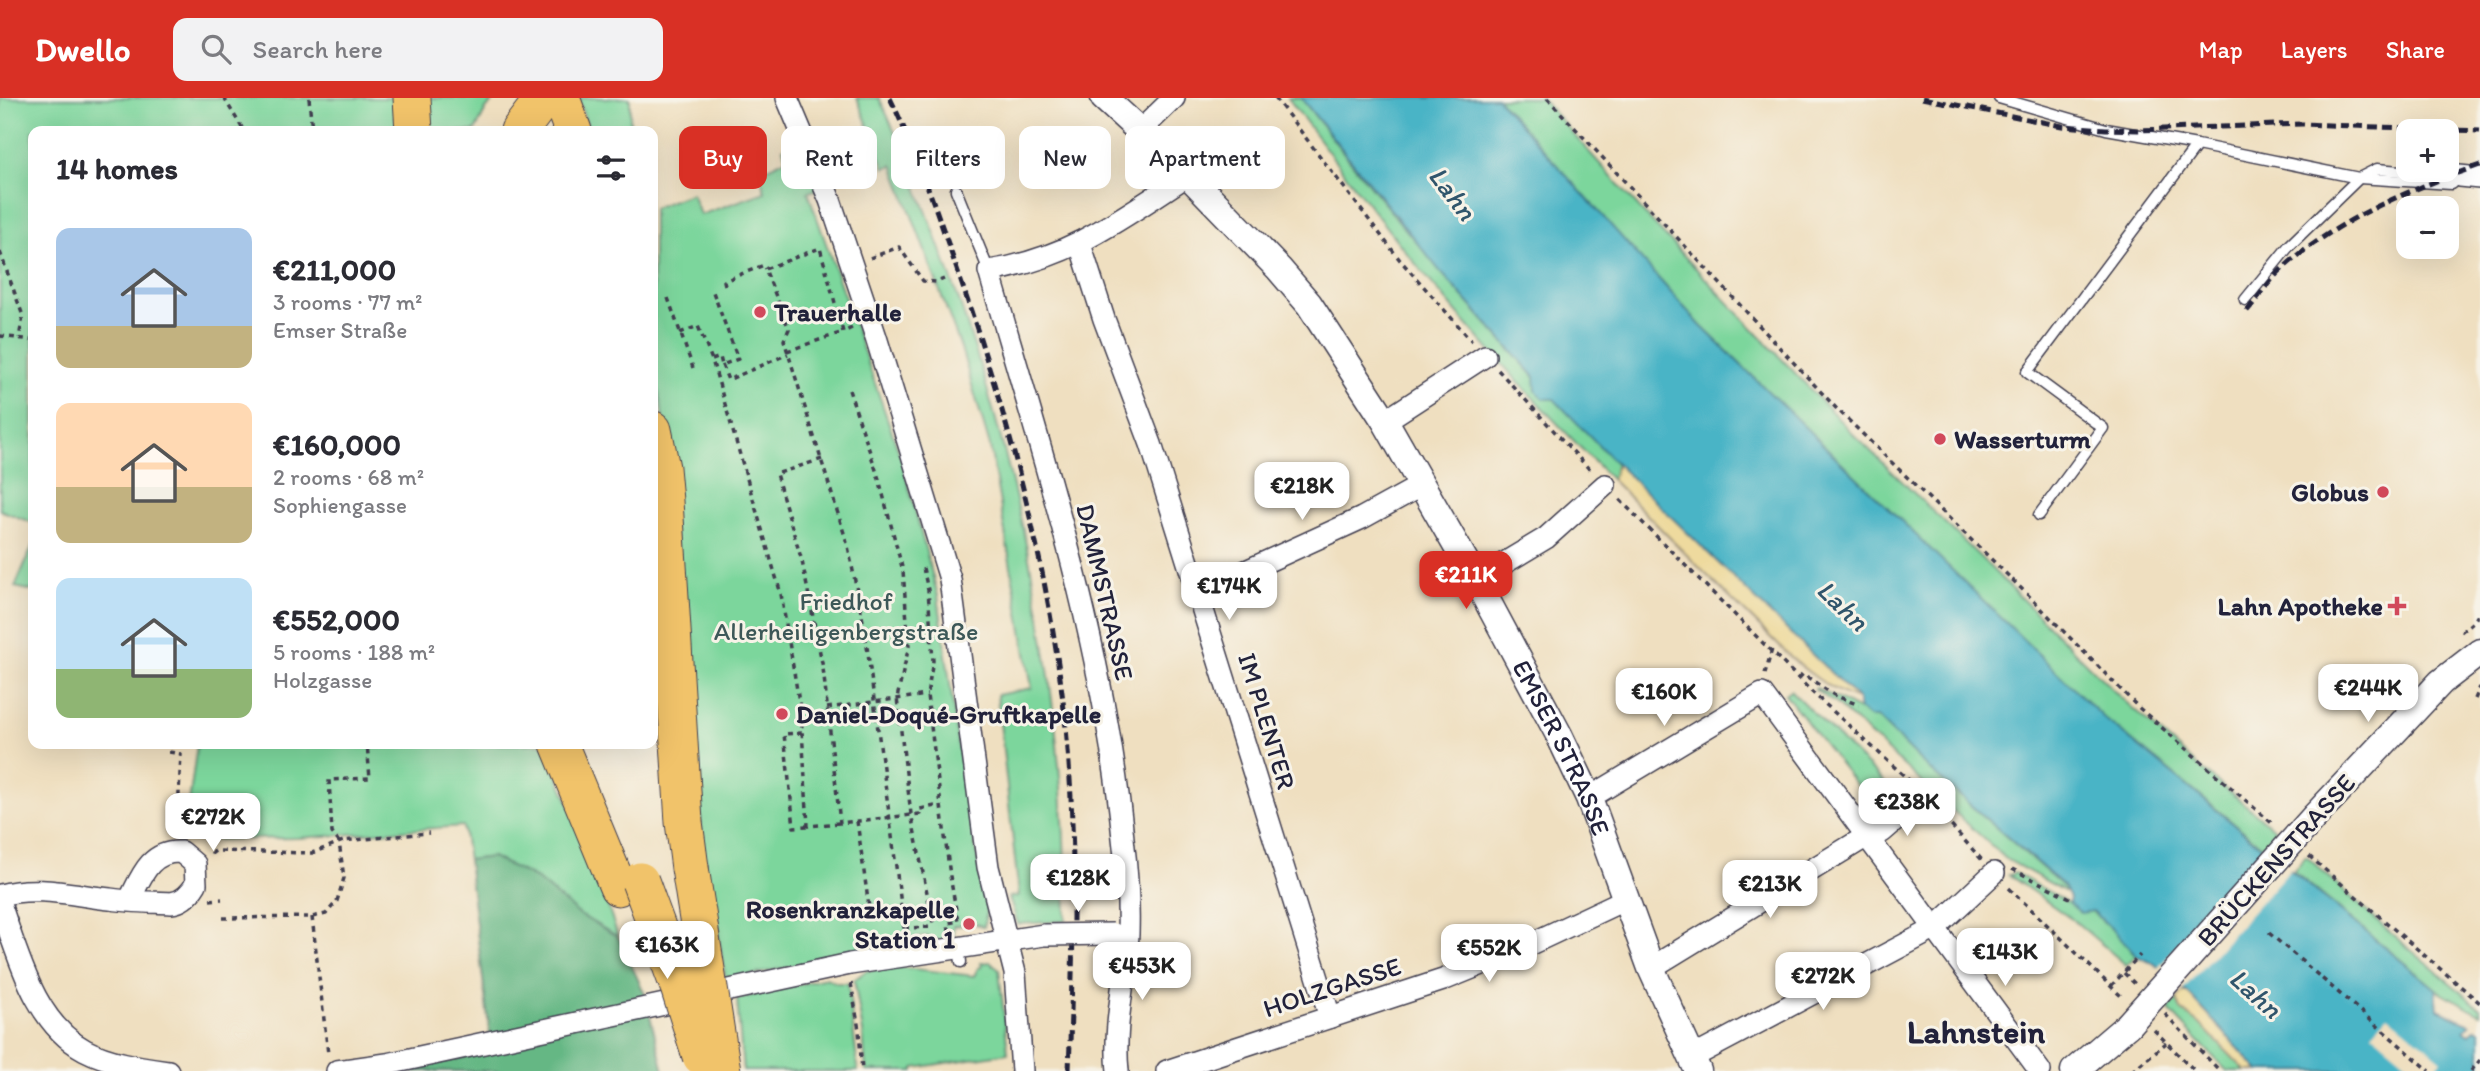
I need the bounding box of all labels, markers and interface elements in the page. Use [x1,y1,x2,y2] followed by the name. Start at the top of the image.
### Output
[173,18,663,81] search box
[35,30,131,69] text: Dwello
[197,30,235,68] icon: search
[253,33,383,65] text: Search here
[2199,35,2243,64] text: Map
[2281,35,2348,64] text: Layers
[2386,35,2445,64] text: Share
[2396,119,2459,259] map controls
[2396,119,2459,182] button: +
[679,126,767,189] chip: Buy
[781,126,877,189] chip: Rent
[891,126,1005,189] chip: Filters
[1019,126,1111,189] chip: New
[1125,126,1285,189] chip: Apartment
[592,149,630,187] icon: filters
[56,150,178,187] text: 14 homes
[1422,159,1484,227] water label: Lahn
[2396,196,2459,259] button: −
[273,251,396,288] text: €211,000
[112,256,196,340] icon: home
[273,288,423,316] text: 3 rooms · 77 m²
[773,296,902,328] place label: Trauerhalle
[752,304,768,320] marker: Trauerhalle
[273,316,407,344] text: Emser Straße
[1954,423,2091,455] place label: Wasserturm
[273,426,401,463] text: €160,000
[112,431,196,515] icon: home
[1932,431,1948,447] marker: Wasserturm
[1253,462,1351,522] pin: €218K
[273,463,424,491] text: 2 rooms · 68 m²
[1270,471,1334,499] text: €218K
[2291,476,2369,508] place label: Globus
[2375,484,2391,500] marker: Globus
[273,491,407,519] text: Sophiengasse
[1069,501,1141,683] street label: DAMMSTRASSE
[1417,552,1515,611] pin: €211K
[1435,560,1497,588] text: €211K
[1180,562,1278,622] pin: €174K
[1197,571,1261,599] text: €174K
[1810,572,1876,638] water label: Lahn
[714,585,978,647] park label: Friedhof Allerheiligenbergstraße
[2218,590,2383,622] place label: Lahn Apotheke
[2389,598,2405,614] marker: Lahn Apotheke
[273,601,400,638] text: €552,000
[112,606,196,690] icon: home
[273,638,435,666] text: 5 rooms · 188 m²
[1231,649,1303,793] street label: IM PLENTER
[1506,654,1617,840] street label: EMSER STRASSE
[2319,664,2417,724] pin: €244K
[273,666,372,694] text: Holzgasse
[1615,668,1713,728] pin: €160K
[2334,673,2402,701] text: €244K
[1632,677,1696,705] text: €160K
[796,698,1101,730] place label: Daniel-Doqué-Gruftkapelle
[774,706,790,722] marker: Daniel-Doqué-Gruftkapelle
[2190,767,2362,953] street label: BRÜCKENSTRASSE
[1858,778,1956,838] pin: €238K
[1874,787,1940,815] text: €238K
[164,794,262,853] pin: €272K
[181,802,245,830] text: €272K
[1029,854,1127,914] pin: €128K
[1721,860,1819,920] pin: €213K
[1046,863,1110,891] text: €128K
[1738,869,1802,897] text: €213K
[746,893,955,955] place label: Rosenkranzkapelle Station 1
[961,916,977,932] marker: Rosenkranzkapelle Station 1
[618,922,716,981] pin: €163K
[1440,924,1538,984] pin: €552K
[1956,928,2054,988] pin: €143K
[635,930,699,958] text: €163K
[1457,933,1521,961] text: €552K
[1973,937,2037,965] text: €143K
[1093,942,1191,1002] pin: €453K
[1259,950,1405,1024] street label: HOLZGASSE
[1109,951,1175,979] text: €453K
[1774,953,1872,1012] pin: €272K
[1791,961,1855,989] text: €272K
[2223,961,2289,1025] water label: Lahn
[1907,1012,2045,1051] district label: Lahnstein

